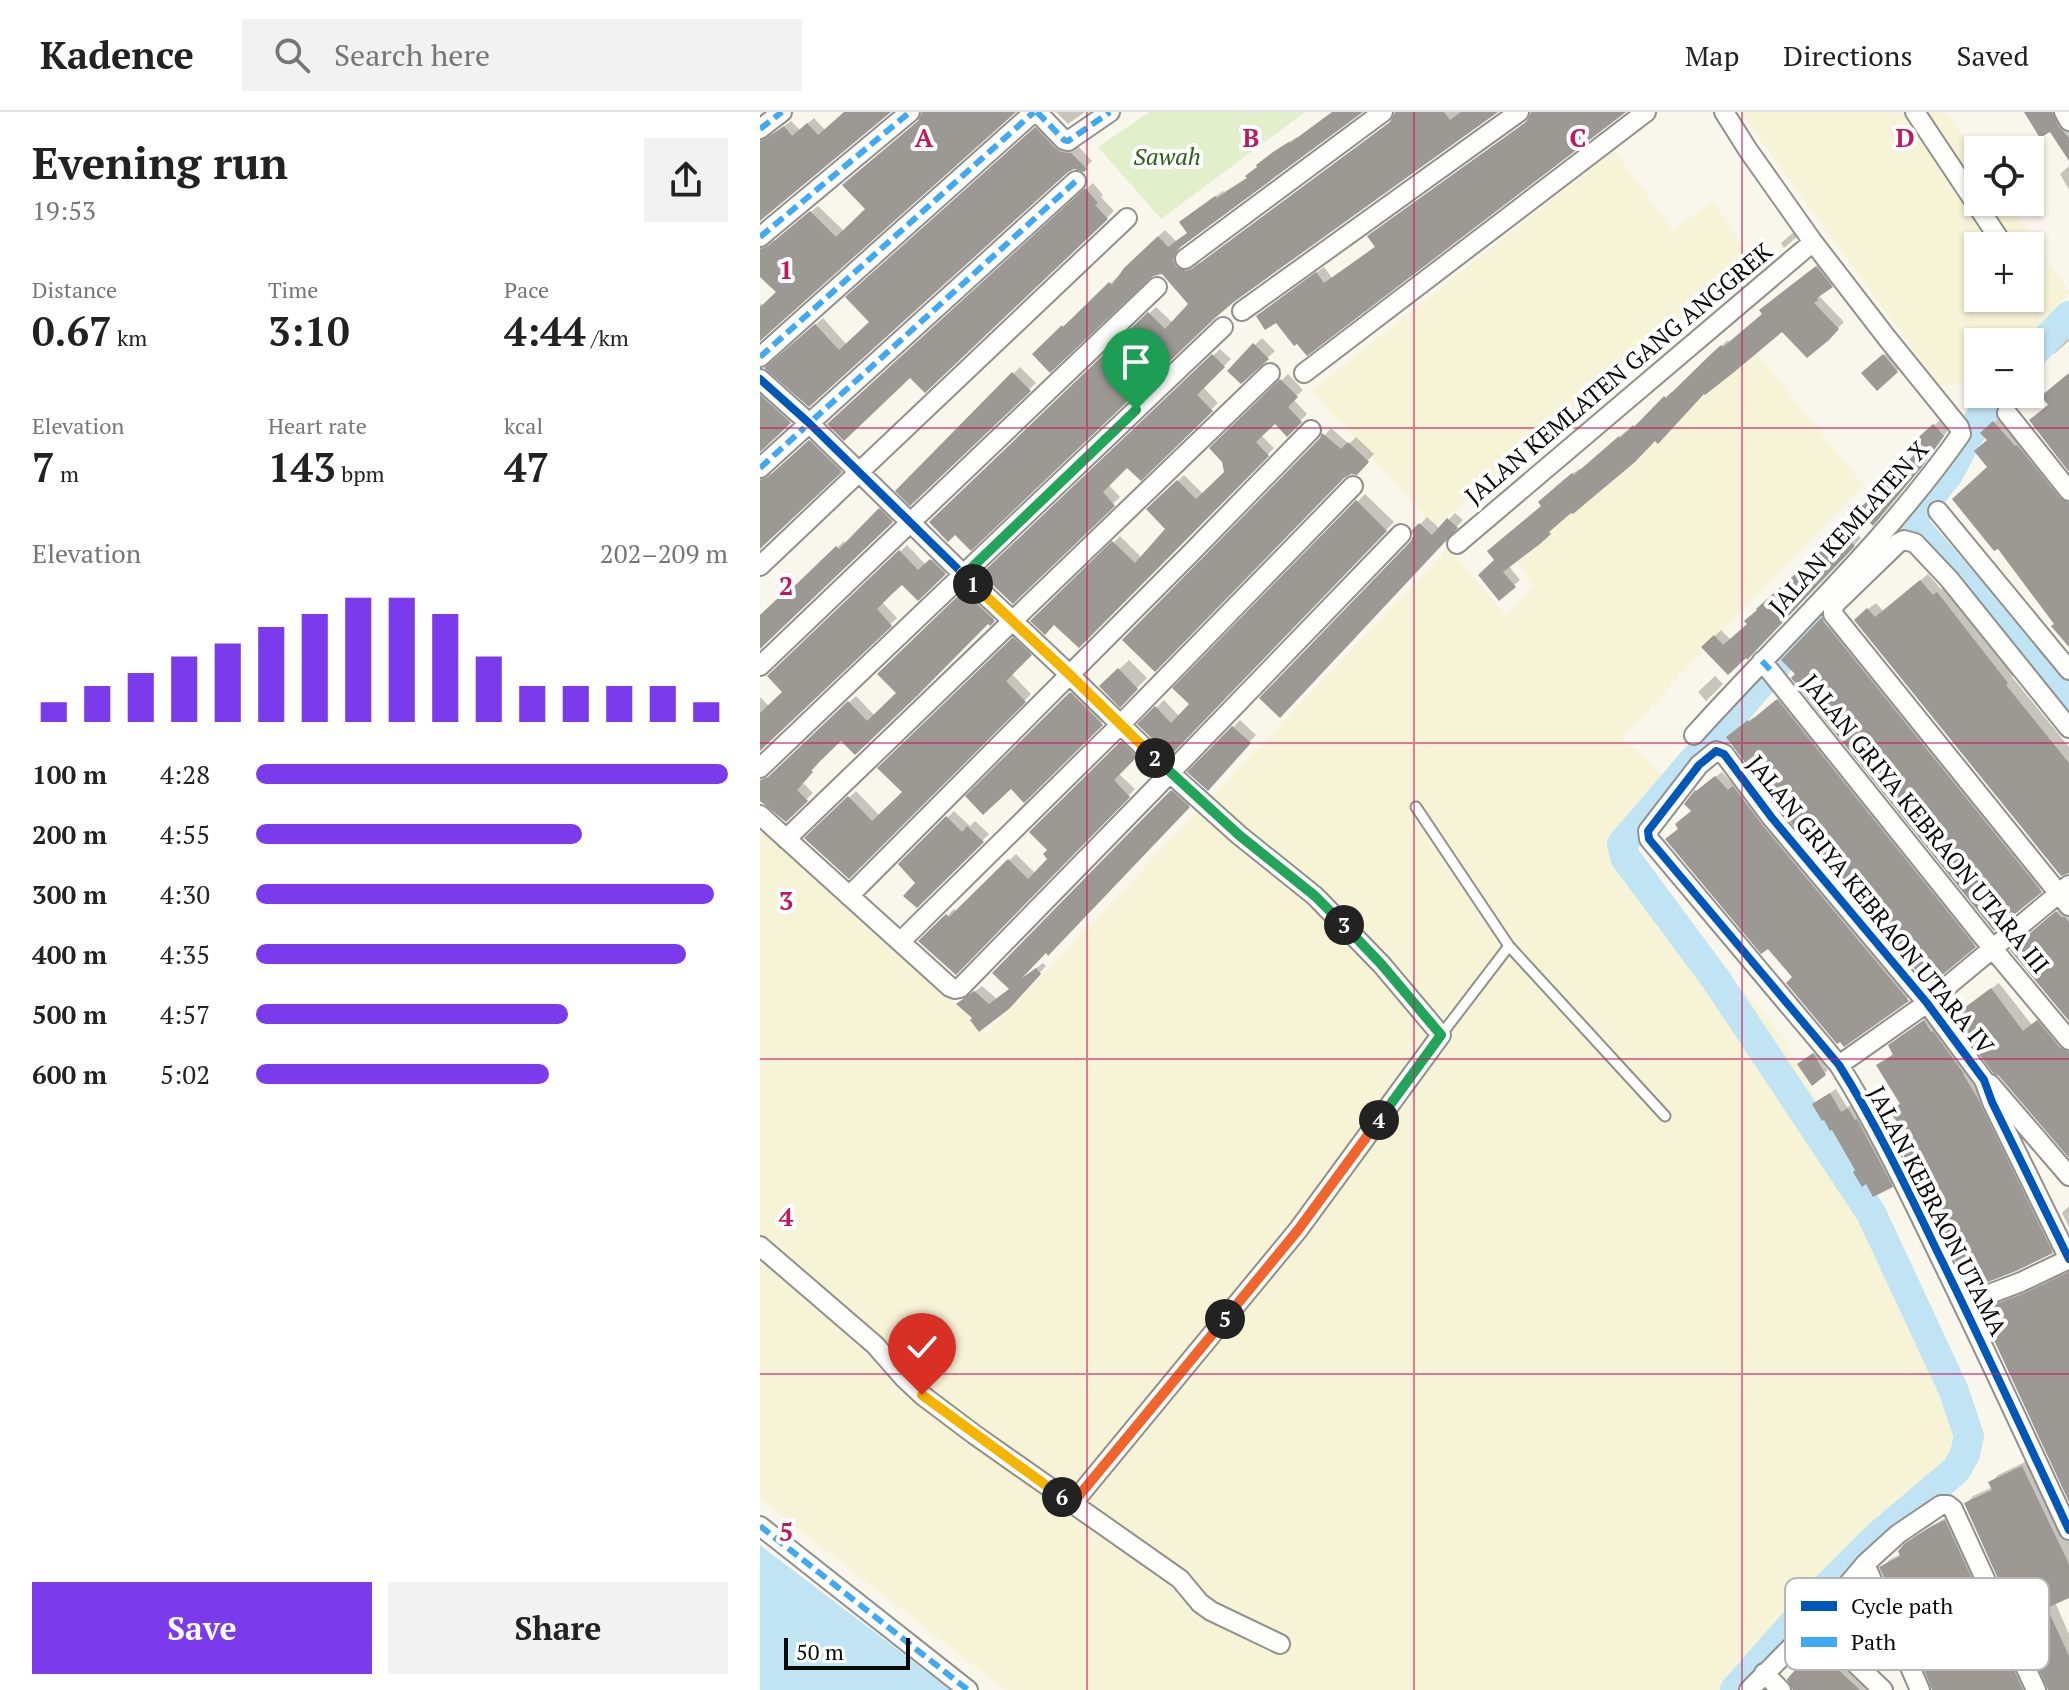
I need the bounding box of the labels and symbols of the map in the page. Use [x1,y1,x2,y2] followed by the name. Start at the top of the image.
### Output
[915,120,934,154] text: A
[1243,120,1259,154] text: B
[1570,120,1586,154] text: C
[1895,120,1915,154] text: D
[1133,140,1201,172] park label: Sawah
[1458,235,1779,511] street label: JALAN KEMLATEN GANG ANGGREK
[779,252,793,286] text: 1
[1102,328,1170,410] pin
[1762,433,1935,621] street label: JALAN KEMLATEN X
[953,564,993,604] pin: 1
[779,568,793,602] text: 2
[1795,667,2057,980] street label: JALAN GRIYA KEBRAON UTARA III
[1135,738,1175,778] pin: 2
[1740,748,2002,1061] street label: JALAN GRIYA KEBRAON UTARA IV
[779,883,793,917] text: 3
[1324,905,1364,945] pin: 3
[1861,1080,2015,1341] street label: JALAN KEBRAON UTAMA
[1359,1100,1399,1140] pin: 4
[779,1199,794,1233] text: 4
[1205,1299,1245,1339] pin: 5
[888,1313,956,1395] pin
[1042,1477,1082,1517] pin: 6
[779,1514,793,1548] text: 5
[1785,1578,2049,1670] legend
[1851,1591,1953,1620] text: Cycle path
[1851,1627,1896,1656] text: Path
[784,1634,910,1670] scale bar

